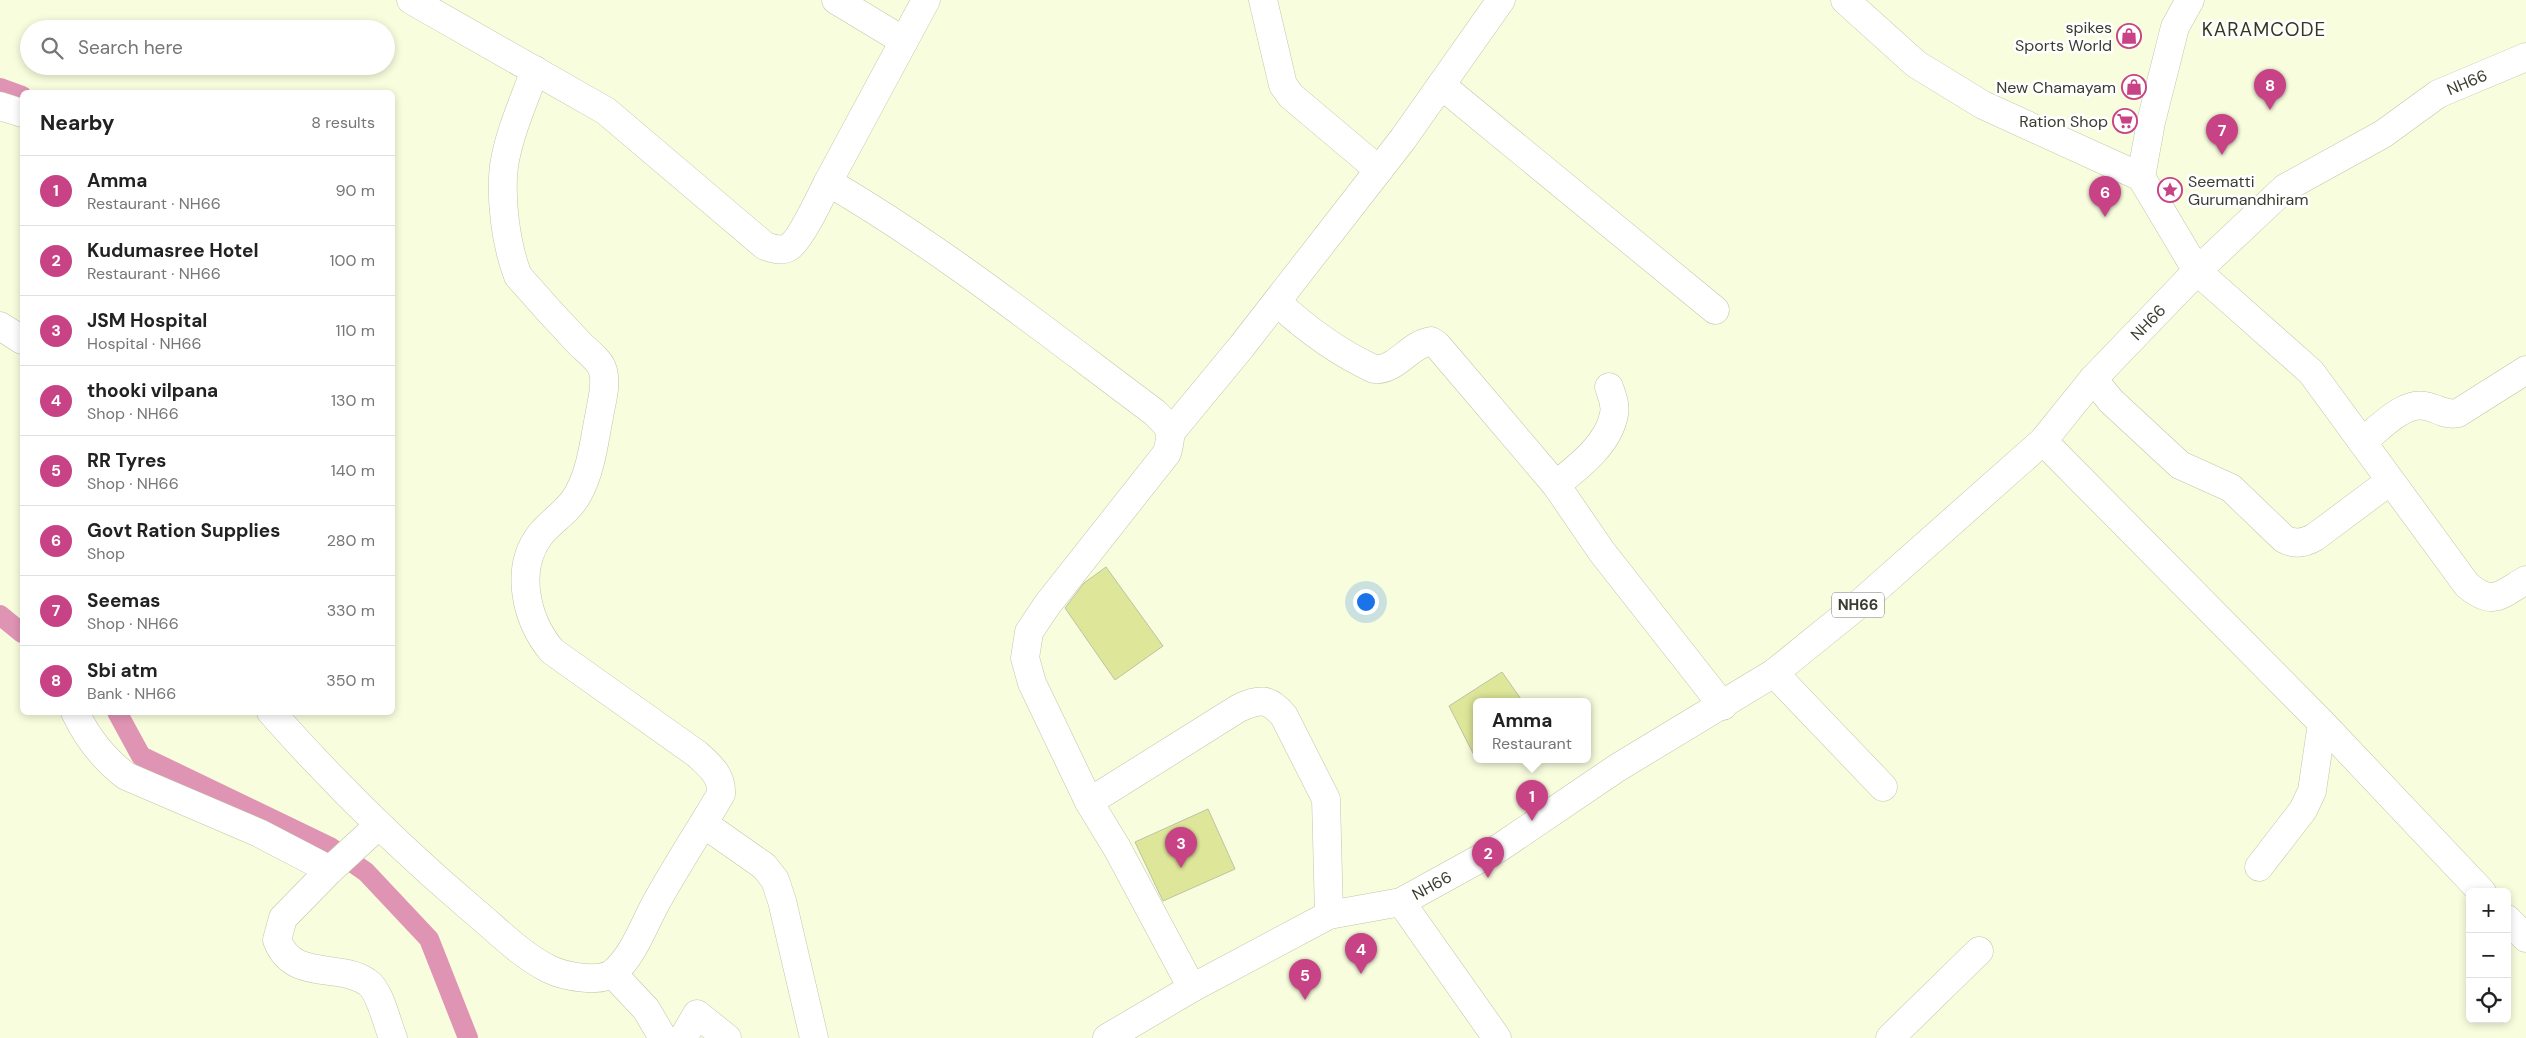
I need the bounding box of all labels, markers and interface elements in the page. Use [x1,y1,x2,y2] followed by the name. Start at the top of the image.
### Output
[2015,17,2112,56] place label: spikes Sports World
[2202,17,2326,42] district label: KARAMCODE
[20,20,395,75] search box
[2116,23,2142,49] shop icon: spikes Sports World
[38,34,66,62] icon: search
[78,35,183,60] text: Search here
[2444,65,2490,100] street label: NH66
[2254,69,2286,110] pin: 8
[2121,74,2147,100] shop icon: New Chamayam
[1996,77,2116,98] place label: New Chamayam
[2112,108,2138,134] supermarket icon: Ration Shop
[40,109,114,137] text: Nearby
[2019,111,2108,132] place label: Ration Shop
[311,112,375,133] text: 8 results
[2206,114,2238,155] pin: 7
[87,168,147,193] text: Amma
[2188,171,2308,210] place label: Seematti Gurumandhiram
[2089,176,2121,217] pin: 6
[2157,177,2183,203] place icon: Seematti Gurumandhiram
[53,180,59,201] text: 1
[335,180,375,201] text: 90 m
[87,193,221,214] text: Restaurant · NH66
[87,238,258,263] text: Kudumasree Hotel
[51,250,61,271] text: 2
[330,250,375,271] text: 100 m
[87,263,221,284] text: Restaurant · NH66
[2126,300,2170,345] street label: NH66
[87,308,207,333] text: JSM Hospital
[51,320,61,341] text: 3
[336,320,375,341] text: 110 m
[87,333,202,354] text: Hospital · NH66
[87,378,218,403] text: thooki vilpana
[51,390,61,411] text: 4
[331,390,375,411] text: 130 m
[87,403,179,424] text: Shop · NH66
[87,448,166,473] text: RR Tyres
[51,460,61,481] text: 5
[331,460,375,481] text: 140 m
[87,473,179,494] text: Shop · NH66
[87,518,280,543] text: Govt Ration Supplies
[51,530,61,551] text: 6
[327,530,375,551] text: 280 m
[87,543,125,564] text: Shop
[87,588,160,613] text: Seemas
[1353,589,1379,615] your location
[1832,592,1884,618] road number: NH66
[52,600,60,621] text: 7
[327,600,375,621] text: 330 m
[87,613,179,634] text: Shop · NH66
[87,658,158,683] text: Sbi atm
[51,670,61,691] text: 8
[326,670,375,691] text: 350 m
[87,683,176,704] text: Bank · NH66
[1473,698,1591,763] popup
[1492,708,1552,733] text: Amma
[1492,733,1572,754] text: Restaurant
[1516,780,1548,821] pin: 1
[1165,827,1197,868] pin: 3
[1472,837,1504,878] pin: 2
[1408,866,1455,905] street label: NH66
[2466,888,2511,1023] map controls
[2466,888,2511,933] button: +
[1345,933,1377,974] pin: 4
[2466,933,2511,978] button: −
[1289,959,1321,1000] pin: 5
[2466,978,2511,1023] button: locate

